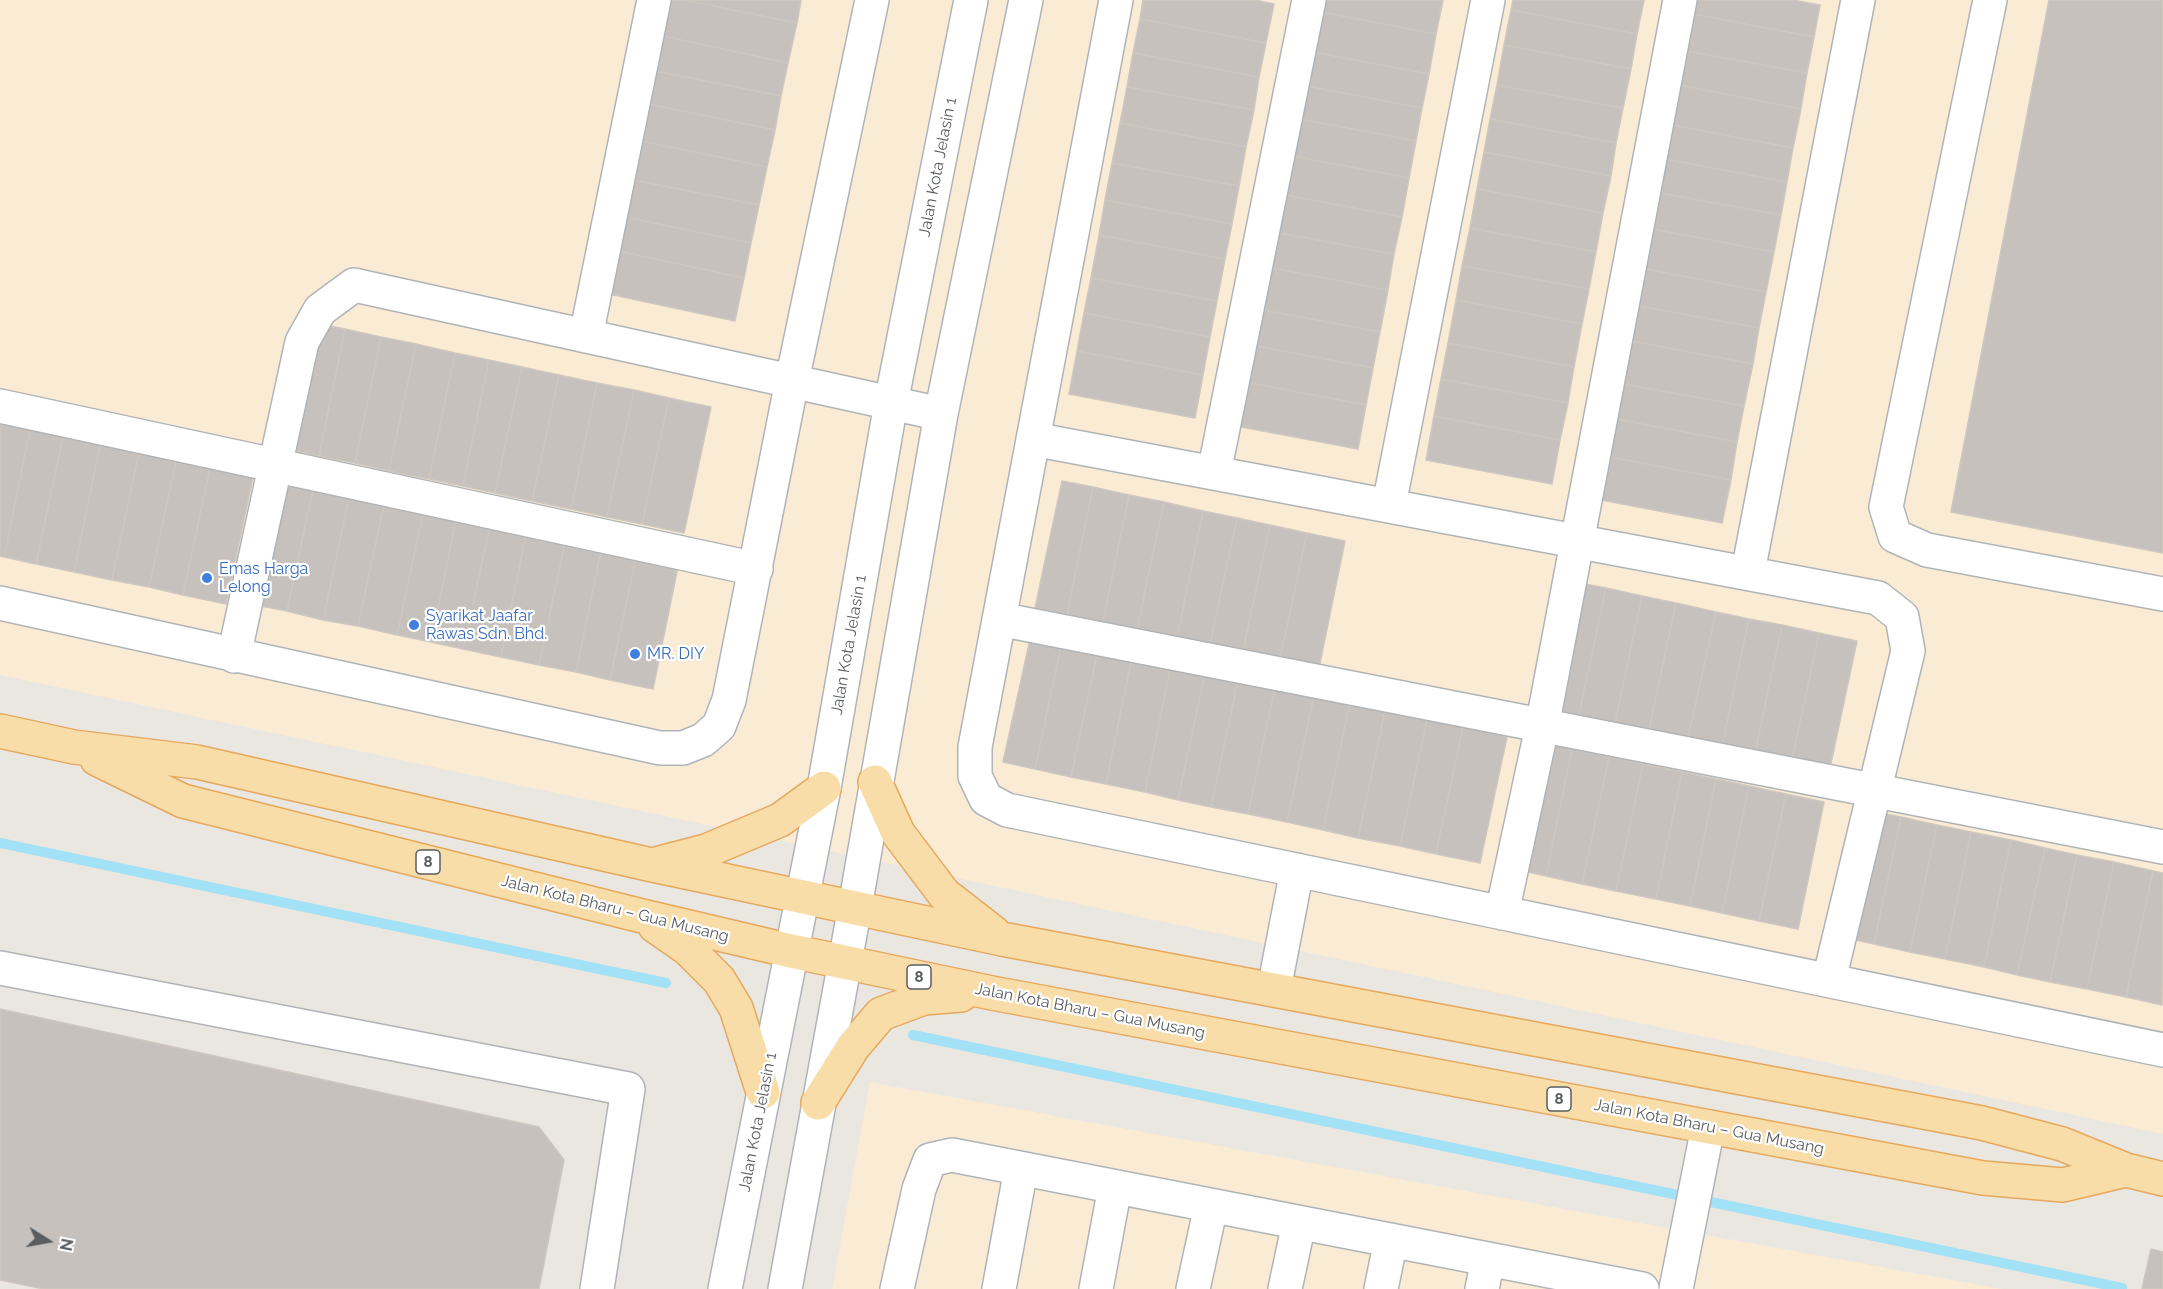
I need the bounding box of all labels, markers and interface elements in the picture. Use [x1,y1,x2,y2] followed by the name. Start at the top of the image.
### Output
[915,96,961,238] street label: Jalan Kota Jelasin 1
[219,559,308,597] place label: Emas Harga Lelong
[200,571,214,585] marker: Emas Harga Lelong
[827,574,871,716] street label: Jalan Kota Jelasin 1
[426,606,547,644] place label: Syarikat Jaafar Rawas Sdn. Bhd.
[407,618,421,632] marker: Syarikat Jaafar Rawas Sdn. Bhd.
[647,644,704,664] place label: MR. DIY
[628,647,642,661] marker: MR. DIY
[416,850,440,874] road number: 8
[499,871,731,947] street label: Jalan Kota Bharu – Gua Musang
[907,965,931,989] road number: 8
[973,979,1207,1043] street label: Jalan Kota Bharu – Gua Musang
[735,1051,781,1193] street label: Jalan Kota Jelasin 1
[1547,1087,1571,1111] road number: 8
[1592,1095,1826,1159] street label: Jalan Kota Bharu – Gua Musang
[18,1211,78,1271] north arrow
[56,1237,77,1252] text: N

